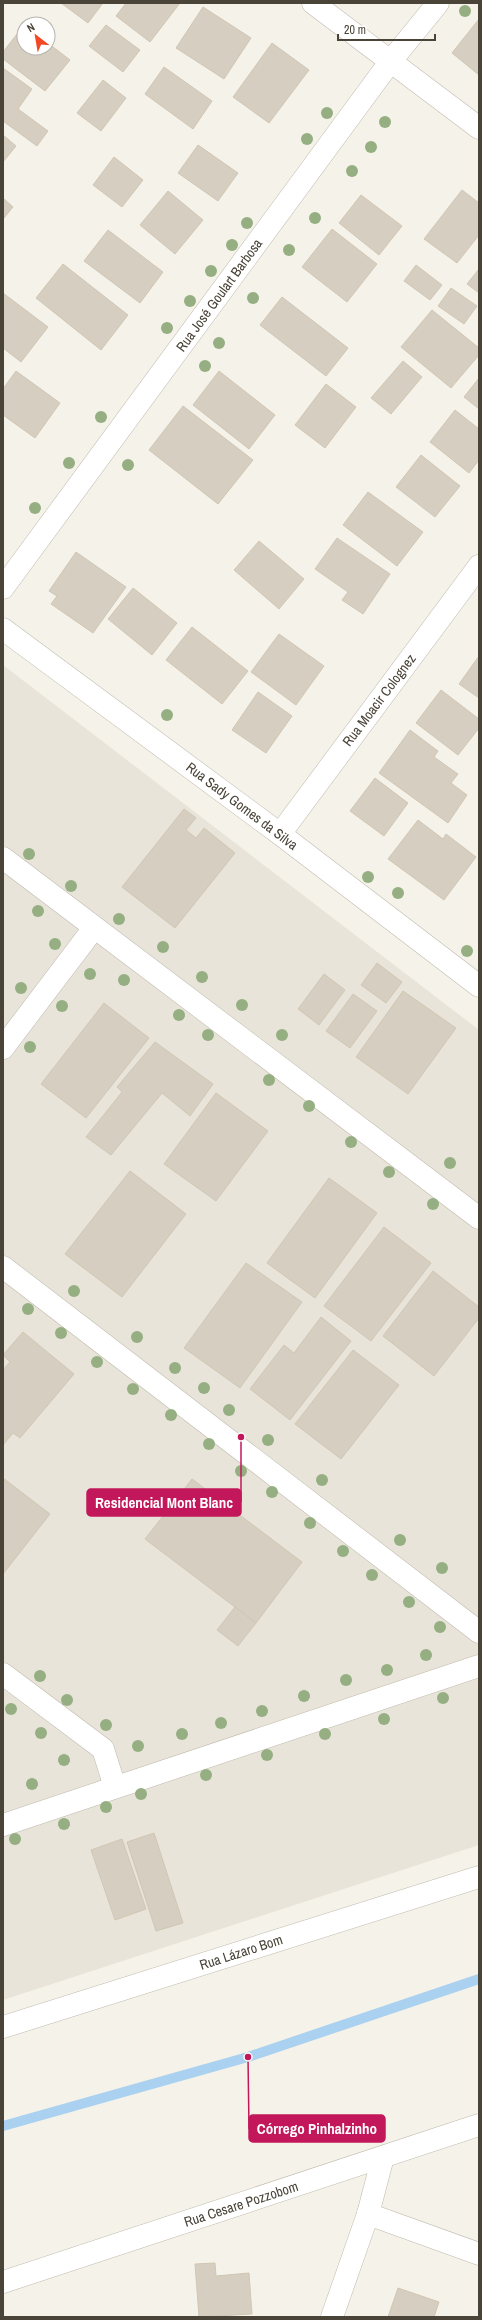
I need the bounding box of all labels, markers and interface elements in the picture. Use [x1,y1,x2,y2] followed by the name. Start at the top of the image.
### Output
[16,16,56,56] north arrow
[338,16,435,42] scale bar
[24,20,37,35] text: N
[344,22,366,38] text: 20 m
[172,234,266,355] street label: Rua José Goulart Barbosa
[338,650,420,750] street label: Rua Moacir Colognez
[183,758,302,854] street label: Rua Sady Gomes da Silva
[87,1489,241,1516] callout: Residencial Mont Blanc
[95,1492,233,1513] text: Residencial Mont Blanc
[197,1930,285,1974] street label: Rua Lázaro Bom
[249,2115,385,2142] callout: Córrego Pinhalzinho
[257,2118,377,2139] text: Córrego Pinhalzinho
[182,2177,300,2231] street label: Rua Cesare Pozzobom

